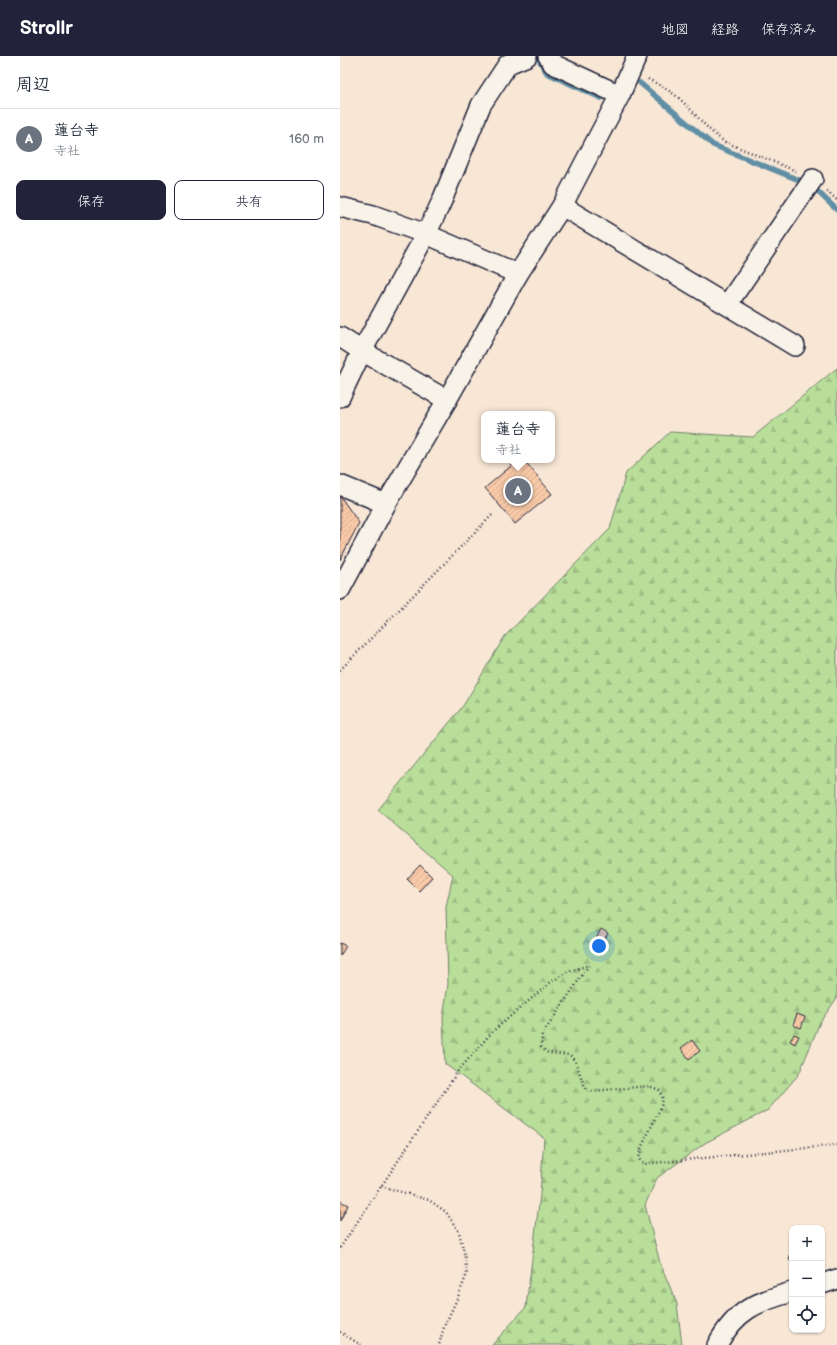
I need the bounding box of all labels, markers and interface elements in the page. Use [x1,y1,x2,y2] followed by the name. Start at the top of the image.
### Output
[20,17,73,40] text: Strollr
[661,21,689,38] text: 地図
[711,21,739,38] text: 経路
[761,21,817,38] text: 保存済み
[16,75,50,95] text: 周辺
[54,121,99,140] text: 蓮台寺
[25,131,33,147] text: A
[289,131,324,147] text: 160 m
[54,143,80,159] text: 寺社
[16,180,166,220] button: 保存
[174,180,324,220] button: 共有
[481,411,555,463] popup
[495,420,541,439] text: 蓮台寺
[495,442,522,458] text: 寺社
[505,476,531,506] pin: A
[589,936,609,956] your location
[789,1225,825,1333] map controls
[789,1225,825,1261] button: +
[789,1261,825,1297] button: −
[789,1297,825,1333] button: locate

